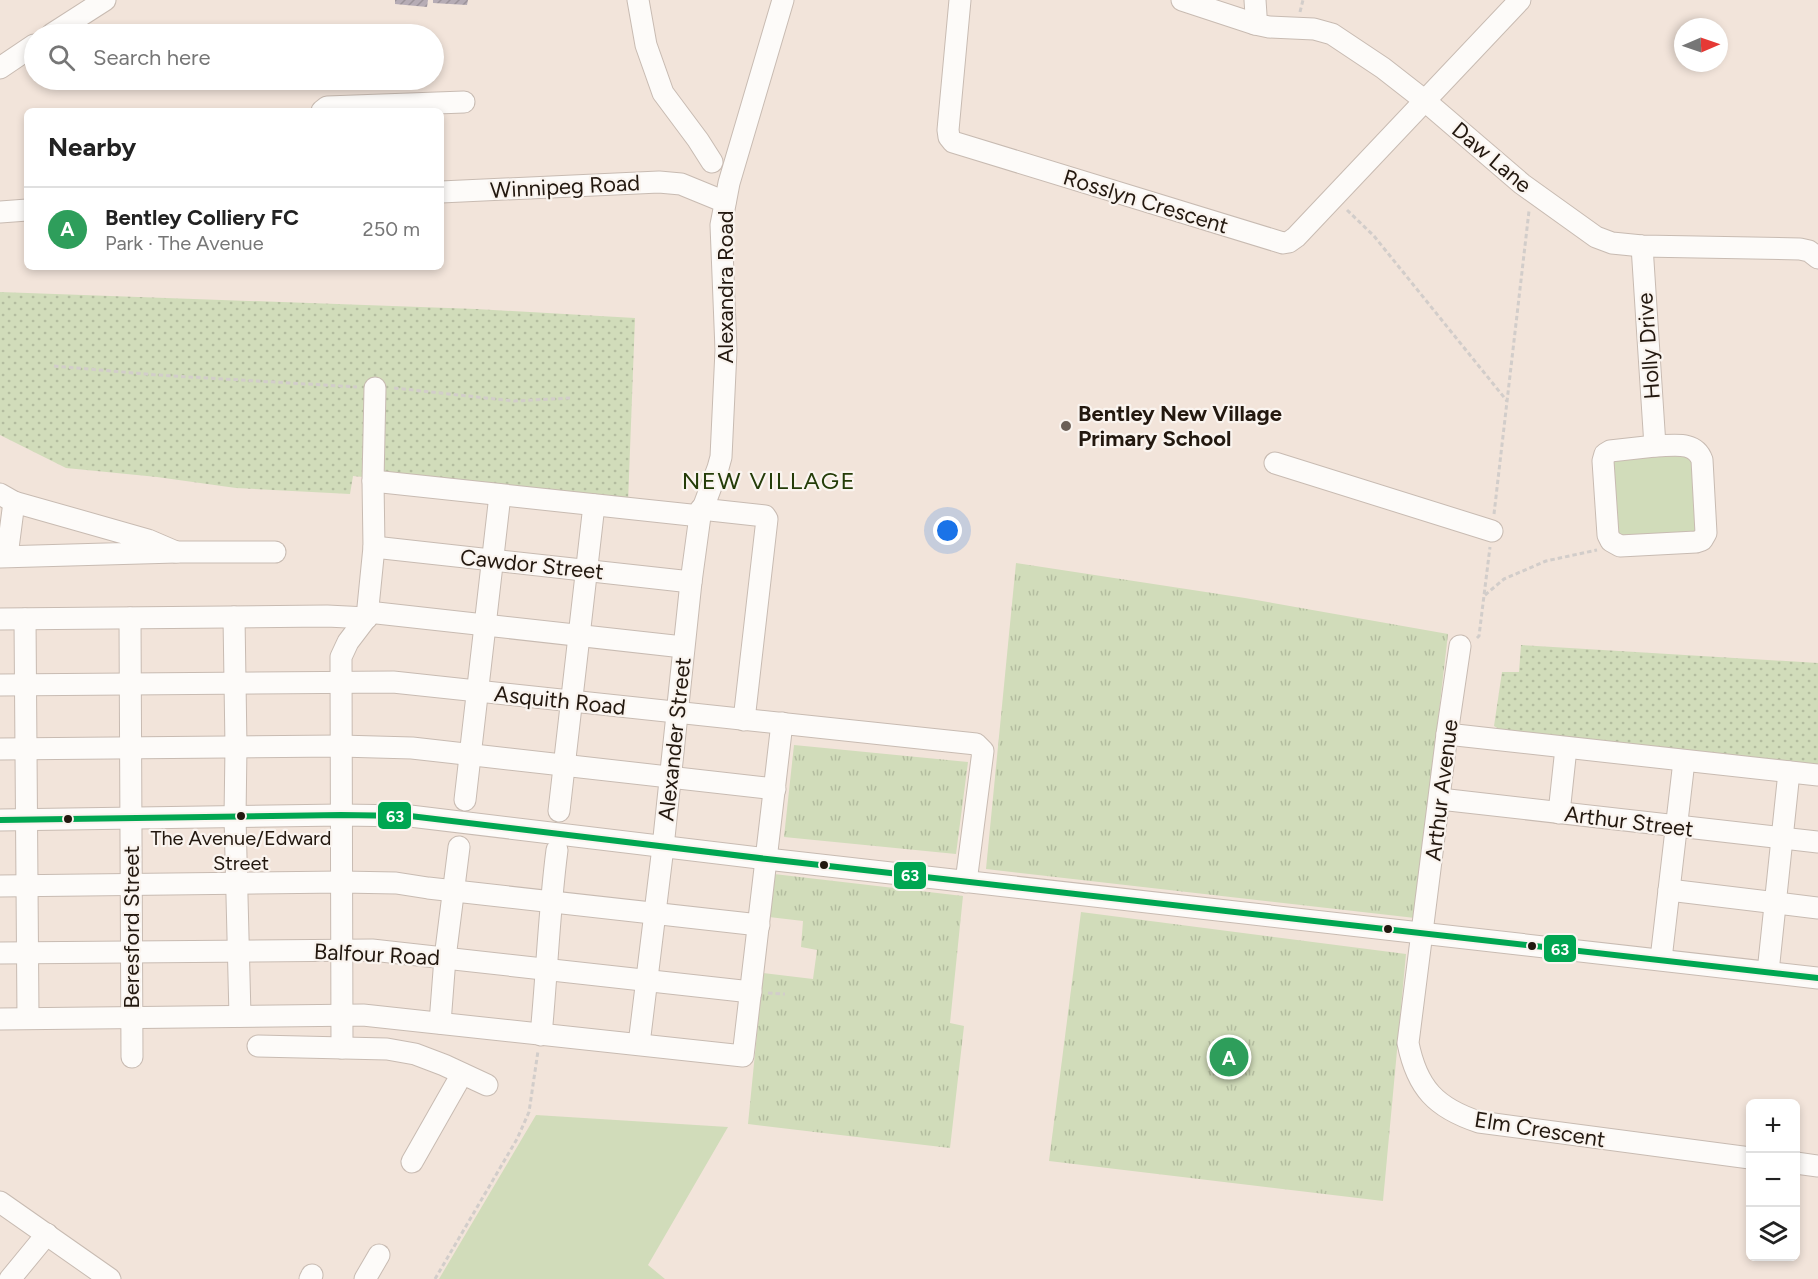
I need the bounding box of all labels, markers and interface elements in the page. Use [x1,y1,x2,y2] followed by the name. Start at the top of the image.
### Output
[1674,18,1728,72] north arrow
[24,24,444,90] search box
[45,41,78,74] icon: search
[93,44,211,71] text: Search here
[1446,116,1537,199] street label: Daw Lane
[48,131,136,163] text: Nearby
[1060,164,1232,239] street label: Rosslyn Crescent
[489,169,641,204] street label: Winnipeg Road
[105,204,299,231] text: Bentley Colliery FC
[712,210,739,364] street label: Alexandra Road
[60,217,75,241] text: A
[363,217,420,241] text: 250 m
[105,231,264,255] text: Park · The Avenue
[1631,292,1666,400] street label: Holly Drive
[1078,400,1282,452] place label: Bentley New Village Primary School
[1059,419,1073,433] marker: Bentley New Village Primary School
[682,466,856,495] district label: NEW VILLAGE
[933,516,962,545] your location
[459,544,605,585] street label: Cawdor Street
[652,656,697,822] street label: Alexander Street
[493,680,627,721] street label: Asquith Road
[1419,718,1464,862] street label: Arthur Avenue
[1563,800,1695,843] street label: Arthur Street
[377,801,412,830] line badge: 63
[386,807,404,826] text: 63
[235,810,247,822] marker: The Avenue/Edward Street
[62,813,74,825] unlabelled marker
[150,826,332,875] place label: The Avenue/Edward Street
[118,845,145,1009] street label: Beresford Street
[818,859,830,871] unlabelled marker
[893,861,927,890] line badge: 63
[901,866,919,885] text: 63
[1382,923,1394,935] unlabelled marker
[1543,934,1577,963] line badge: 63
[313,938,441,971] street label: Balfour Road
[1526,940,1538,952] unlabelled marker
[1551,940,1569,959] text: 63
[1210,1034,1248,1080] pin: A
[1746,1099,1800,1261] map controls
[1746,1099,1800,1153] button: +
[1473,1106,1607,1153] street label: Elm Crescent
[1746,1153,1800,1207] button: −
[1746,1207,1800,1261] button: layers

